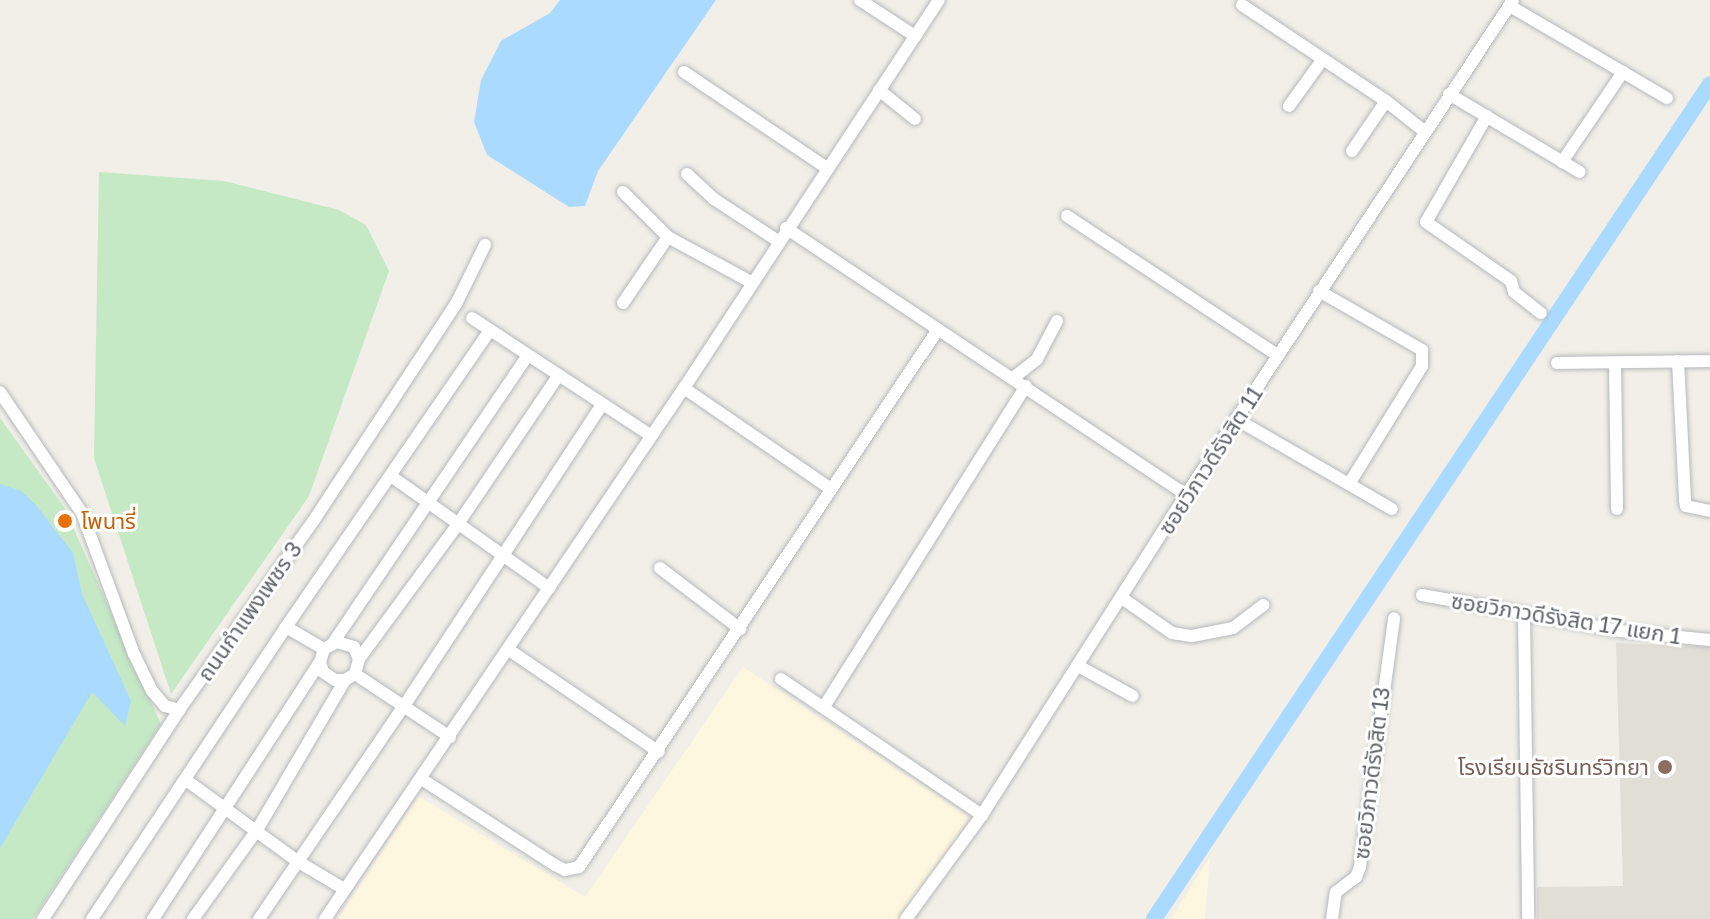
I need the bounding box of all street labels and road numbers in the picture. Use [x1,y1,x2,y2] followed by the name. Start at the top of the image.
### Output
[1152,381,1268,539] street label: ซอยวิภาวดีรังสิต 11
[191,536,307,686] street label: ถนนกำแพงเพชร 3
[1449,587,1683,649] street label: ซอยวิภาวดีรังสิต 17 แยก 1
[1347,685,1395,861] street label: ซอยวิภาวดีรังสิต 13

